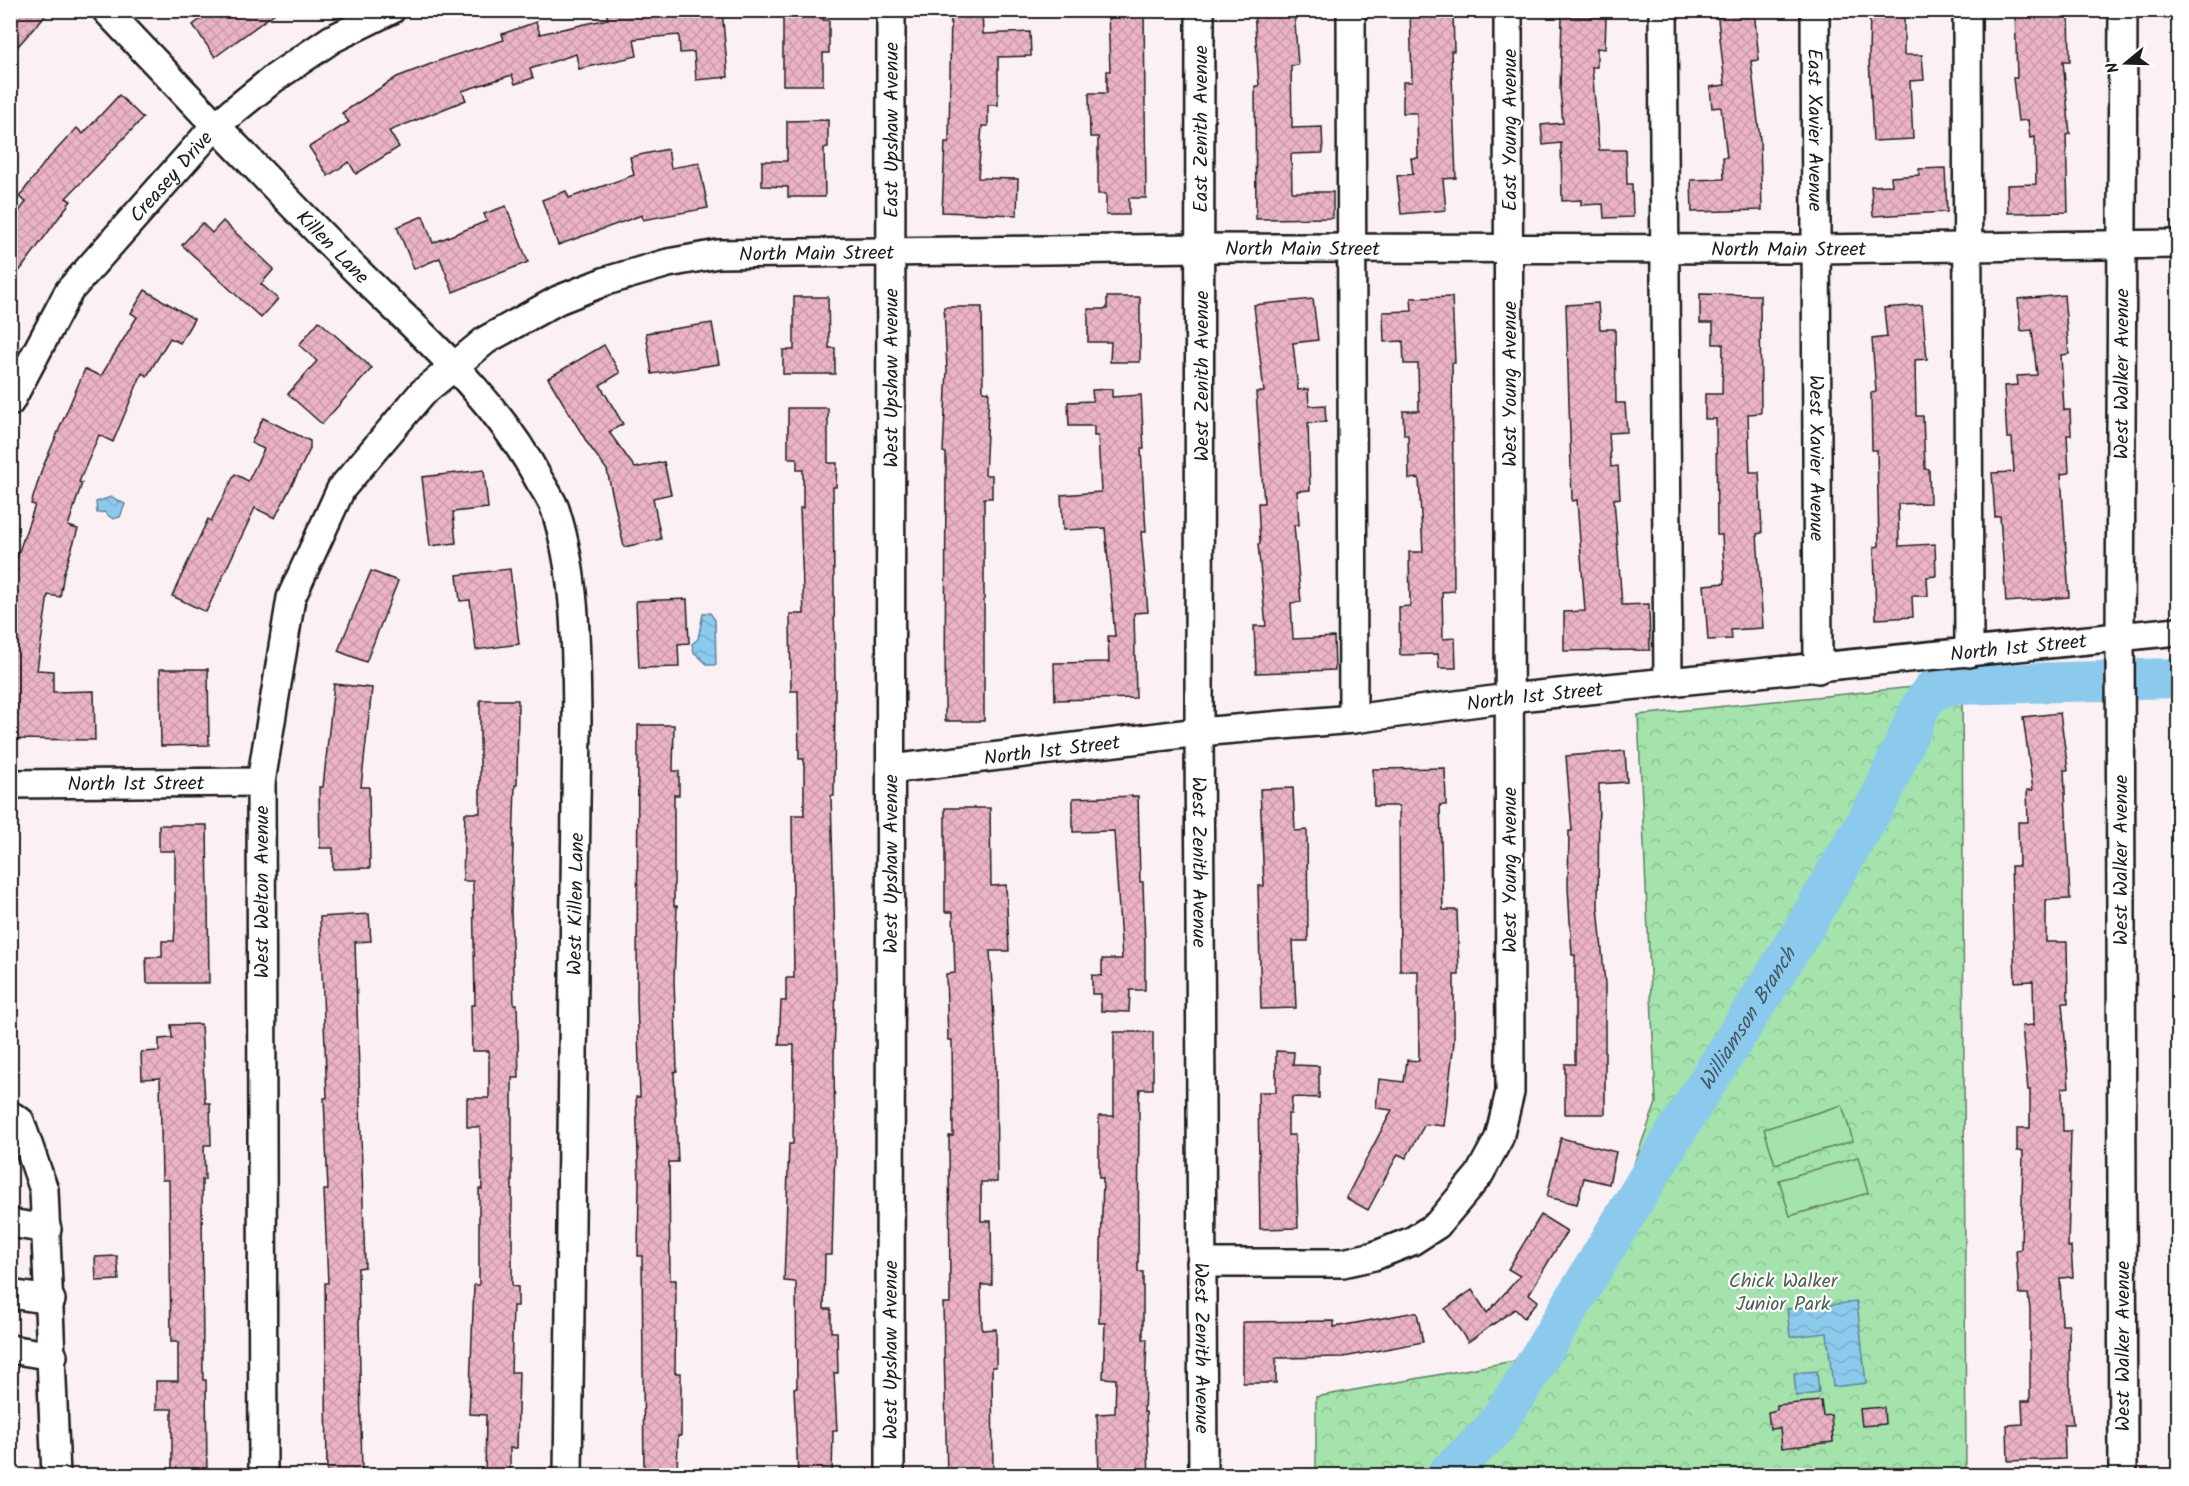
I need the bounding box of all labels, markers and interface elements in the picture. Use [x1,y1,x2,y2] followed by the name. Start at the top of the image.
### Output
[2096,33,2156,93] north arrow
[877,42,909,218] street label: East Upshaw Avenue
[1186,45,1218,213] street label: East Zenith Avenue
[1797,48,1830,212] street label: East Xavier Avenue
[1495,49,1527,211] street label: East Young Avenue
[2100,59,2127,76] text: N
[122,124,222,231] street label: Creasey Drive
[287,203,376,293] street label: Killen Lane
[1225,234,1380,266] street label: North Main Street
[1711,234,1867,267] street label: North Main Street
[739,238,895,272] street label: North Main Street
[877,288,909,468] street label: West Upshaw Avenue
[2107,289,2140,460] street label: West Walker Avenue
[1187,290,1219,462] street label: West Zenith Avenue
[1495,301,1527,467] street label: West Young Avenue
[1799,375,1831,541] street label: West Xavier Avenue
[1949,626,2089,672] street label: North 1st Street
[1465,675,1605,721] street label: North 1st Street
[982,728,1122,776] street label: North 1st Street
[67,768,205,802] street label: North 1st Street
[876,774,908,954] street label: West Upshaw Avenue
[2106,775,2138,945] street label: West Walker Avenue
[1181,776,1214,948] street label: West Zenith Avenue
[1495,787,1527,953] street label: West Young Avenue
[247,806,279,978] street label: West Welton Avenue
[560,832,594,976] street label: West Killen Lane
[1691,940,1807,1097] water label: Williamson Branch
[876,1260,908,1440] street label: West Upshaw Avenue
[2108,1261,2140,1431] street label: West Walker Avenue
[1184,1262,1217,1434] street label: West Zenith Avenue
[1729,1266,1839,1321] park label: Chick Walker Junior Park

